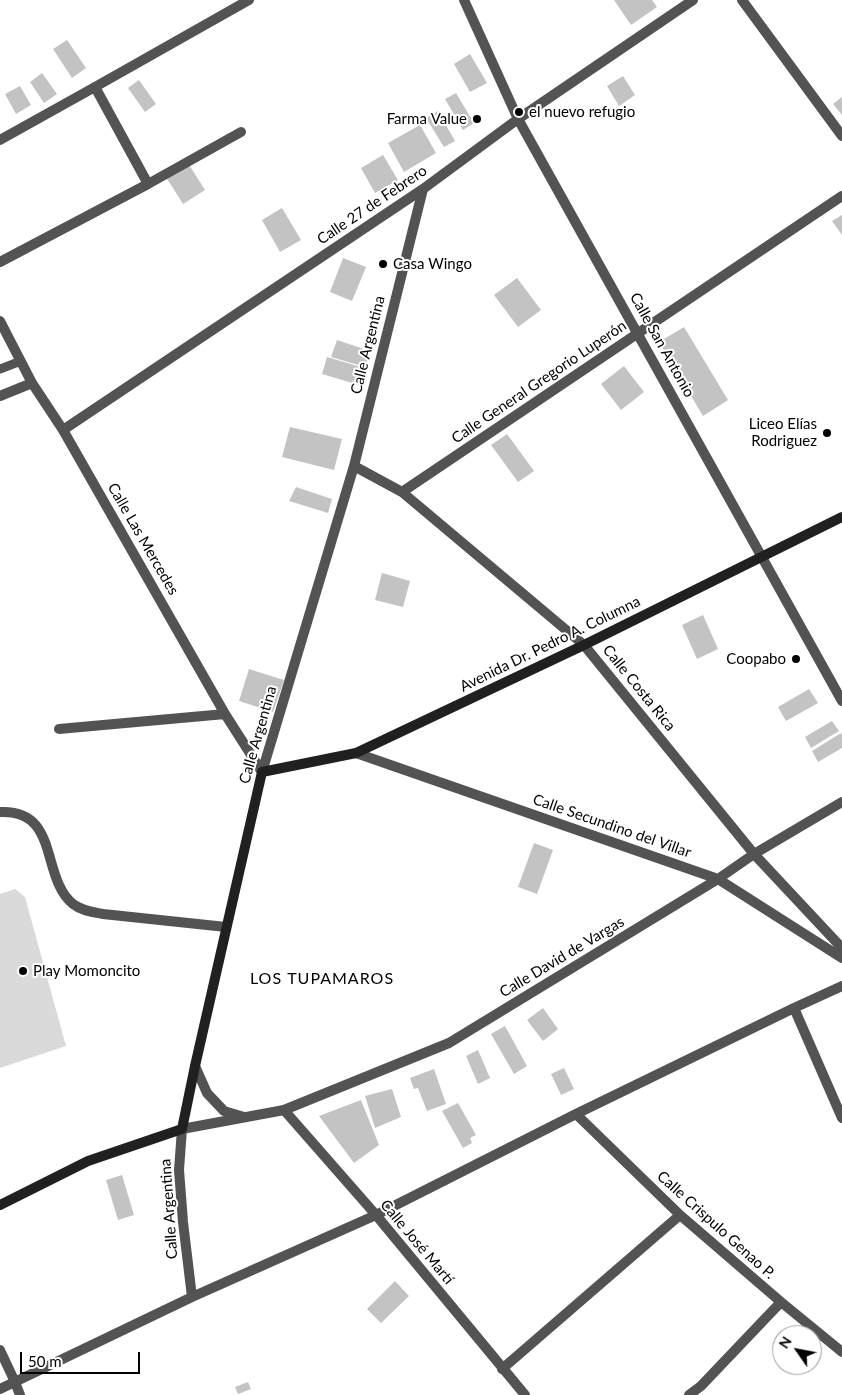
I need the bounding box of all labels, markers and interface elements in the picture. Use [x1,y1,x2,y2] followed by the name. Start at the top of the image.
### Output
[529,103,635,121] place label: el nuevo refugio
[513,106,525,118] marker: el nuevo refugio
[387,110,467,128] place label: Farma Value
[471,113,483,125] marker: Farma Value
[314,162,430,248] street label: Calle 27 de Febrero
[393,255,472,273] place label: Casa Wingo
[377,258,389,270] marker: Casa Wingo
[626,290,698,400] street label: Calle San Antonio
[347,294,389,396] street label: Calle Argentina
[448,317,630,447] street label: Calle General Gregorio Luperón
[749,415,817,450] place label: Liceo Elías Rodriguez
[821,427,833,439] marker: Liceo Elías Rodriguez
[104,480,182,598] street label: Calle Las Mercedes
[457,592,643,696] street label: Avenida Dr. Pedro A. Columna
[599,641,679,735] street label: Calle Costa Rica
[726,650,786,668] place label: Coopabo
[790,653,802,665] marker: Coopabo
[235,684,281,786] street label: Calle Argentina
[530,790,694,862] street label: Calle Secundino del Villar
[496,913,628,1001] street label: Calle David de Vargas
[33,962,140,980] place label: Play Momoncito
[17,965,29,977] marker: Play Momoncito
[248,969,396,989] district label: LOS TUPAMAROS
[157,1158,181,1260] street label: Calle Argentina
[653,1167,779,1283] street label: Calle Crispulo Genao P.
[376,1196,458,1288] street label: Calle José Martí
[772,1325,822,1375] north arrow
[775,1333,795,1351] text: N
[22,1342,142,1374] scale bar
[28,1352,62,1370] text: 50 m

